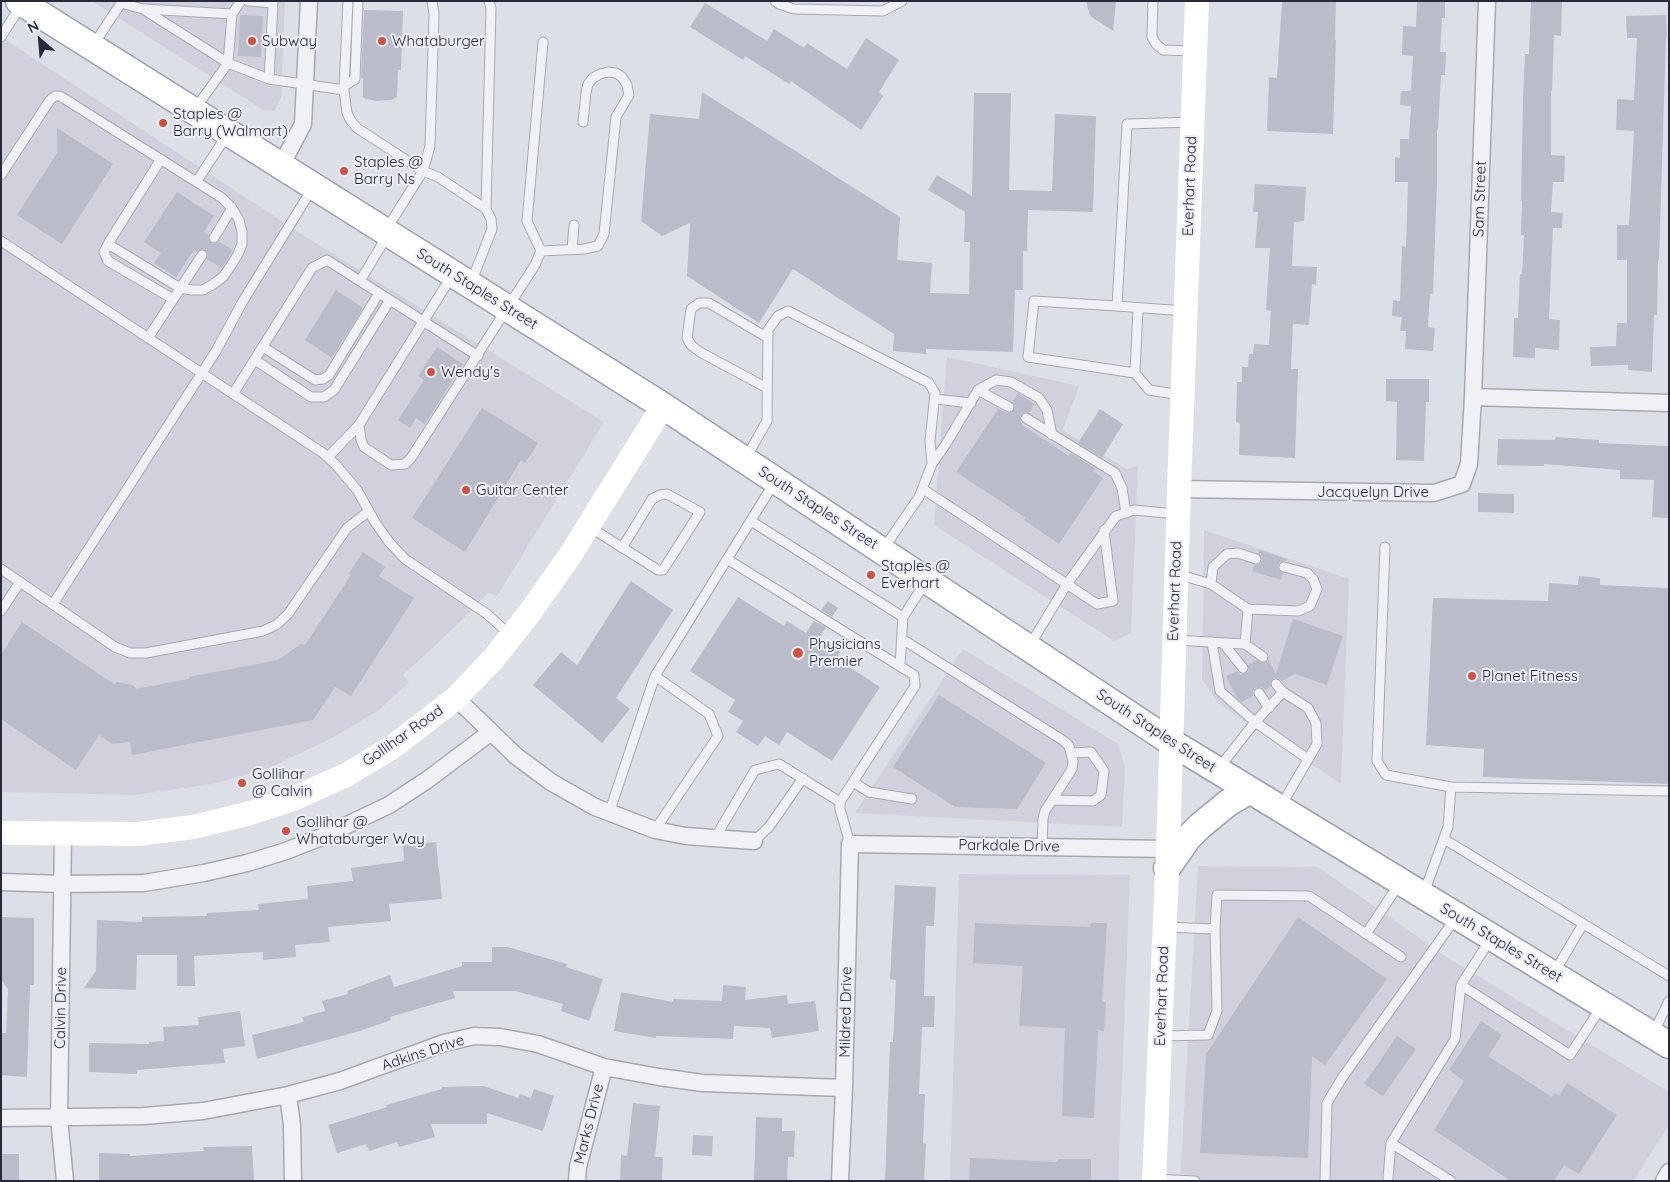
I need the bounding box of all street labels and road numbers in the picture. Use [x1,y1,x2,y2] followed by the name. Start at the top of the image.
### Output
[1179,136,1201,236] street label: Everhart Road
[1470,161,1490,237] street label: Sam Street
[413,244,541,334] street label: South Staples Street
[755,463,881,553] street label: South Staples Street
[1317,483,1429,501] street label: Jacquelyn Drive
[1164,541,1186,641] street label: Everhart Road
[1093,686,1219,776] street label: South Staples Street
[359,702,447,770] street label: Gollihar Road
[958,836,1060,856] street label: Parkdale Drive
[1437,899,1565,987] street label: South Staples Street
[1151,946,1173,1046] street label: Everhart Road
[836,966,856,1058] street label: Mildred Drive
[51,967,71,1049] street label: Calvin Drive
[379,1031,467,1075] street label: Adkins Drive
[570,1082,608,1166] street label: Marks Drive

